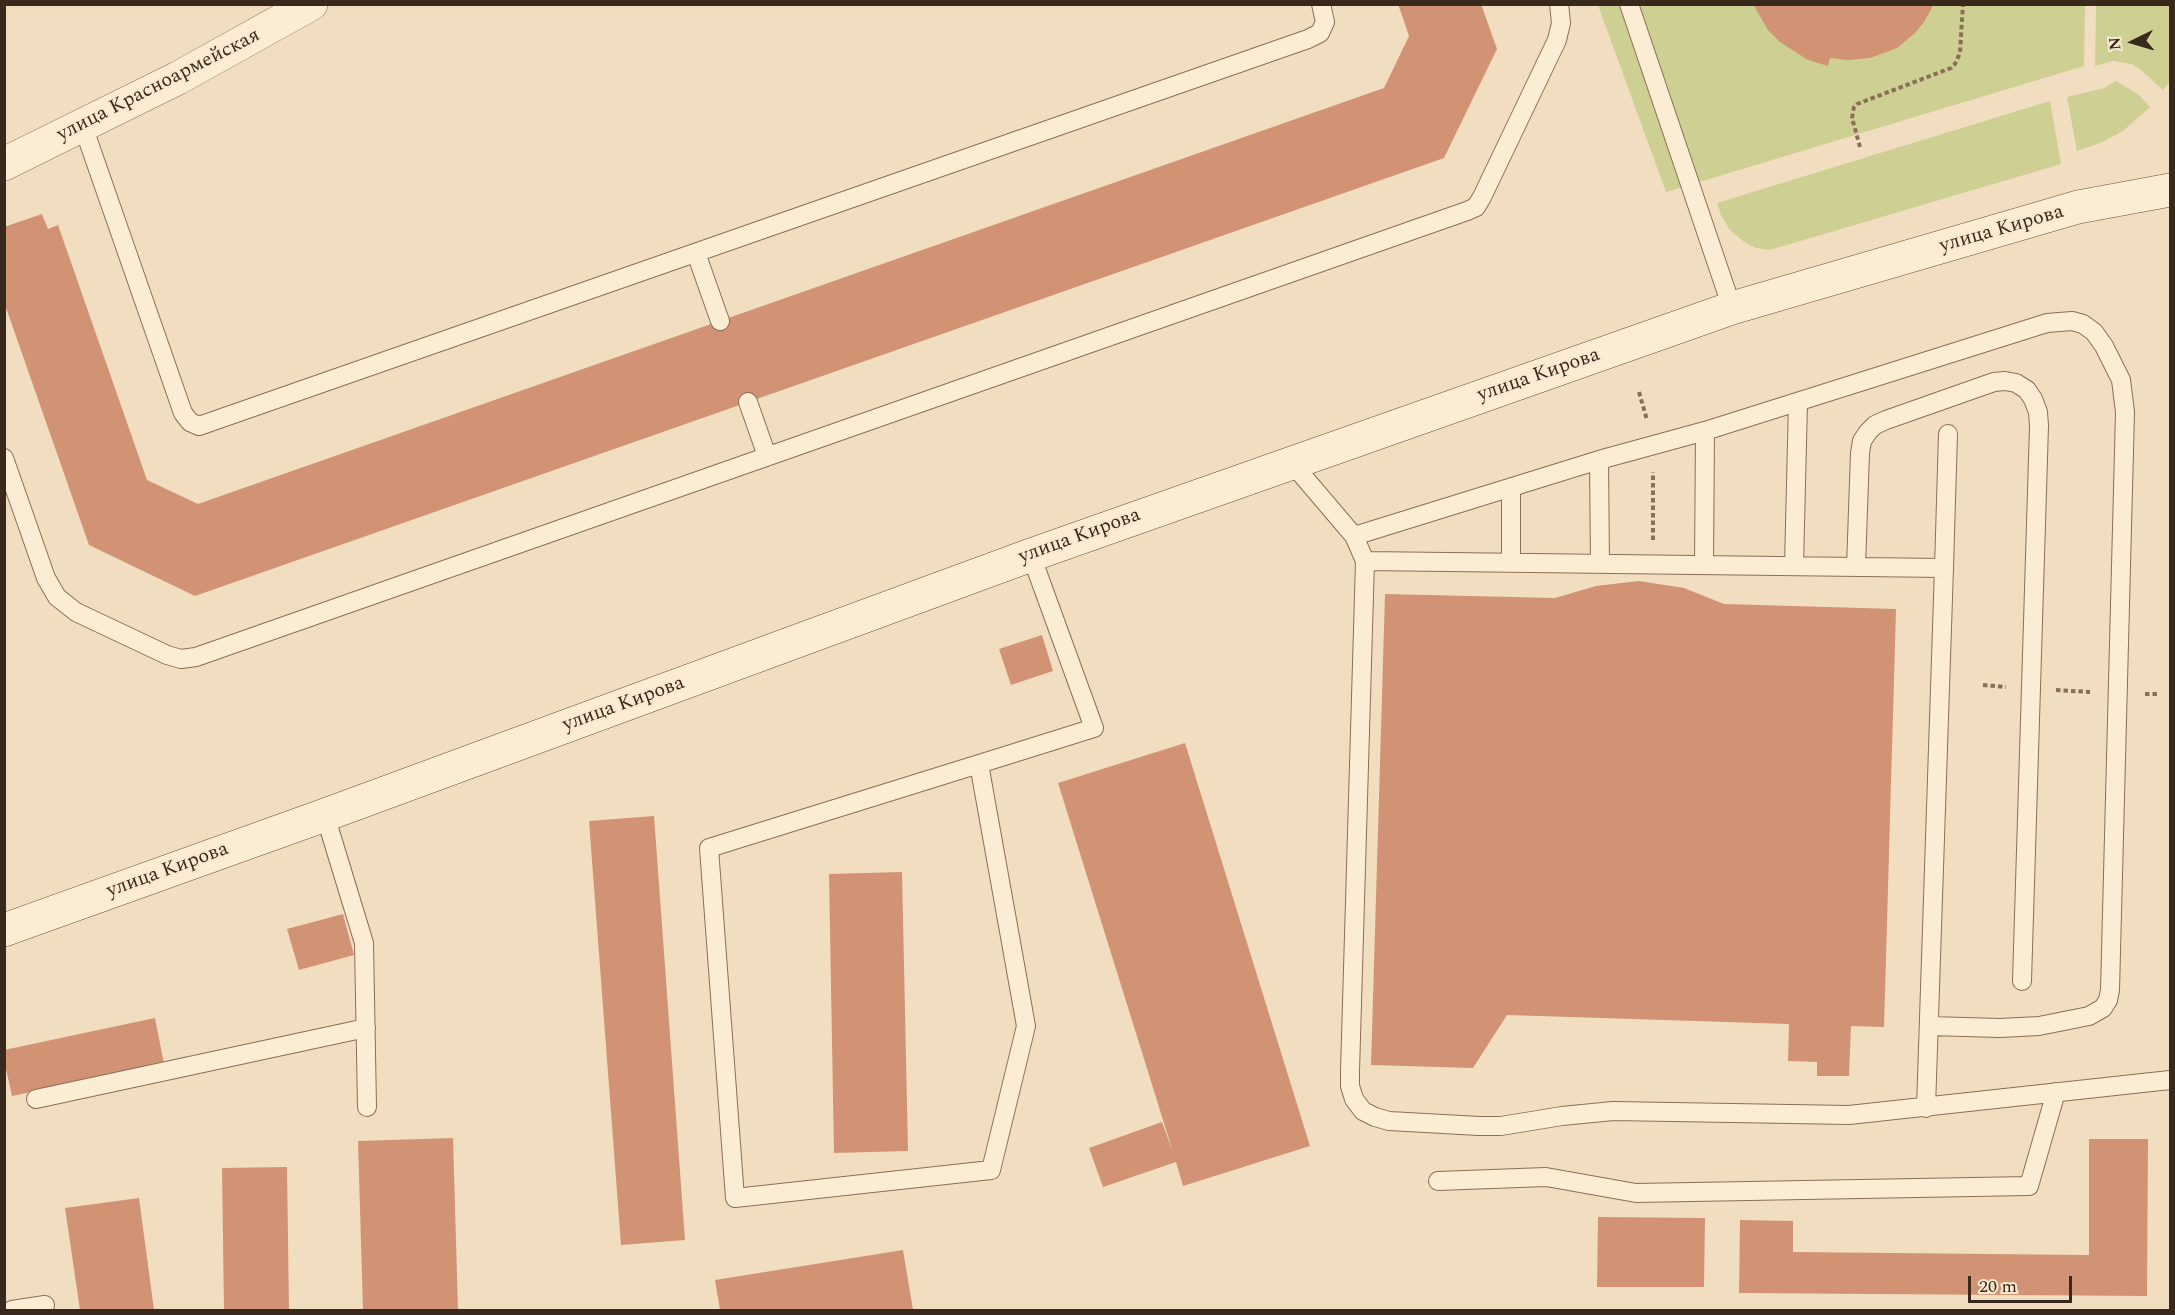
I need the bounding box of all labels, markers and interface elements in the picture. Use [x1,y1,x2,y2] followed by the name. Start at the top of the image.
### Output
[2103,12,2163,72] north arrow
[53,24,265,148] street label: улица Красноармейская
[2103,36,2128,51] text: N
[1937,201,2067,259] street label: улица Кирова
[1475,344,1603,408] street label: улица Кирова
[1016,504,1144,570] street label: улица Кирова
[560,672,688,738] street label: улица Кирова
[104,838,232,904] street label: улица Кирова
[1971,1264,2074,1302] scale bar
[1979,1273,2017,1300] text: 20 m

